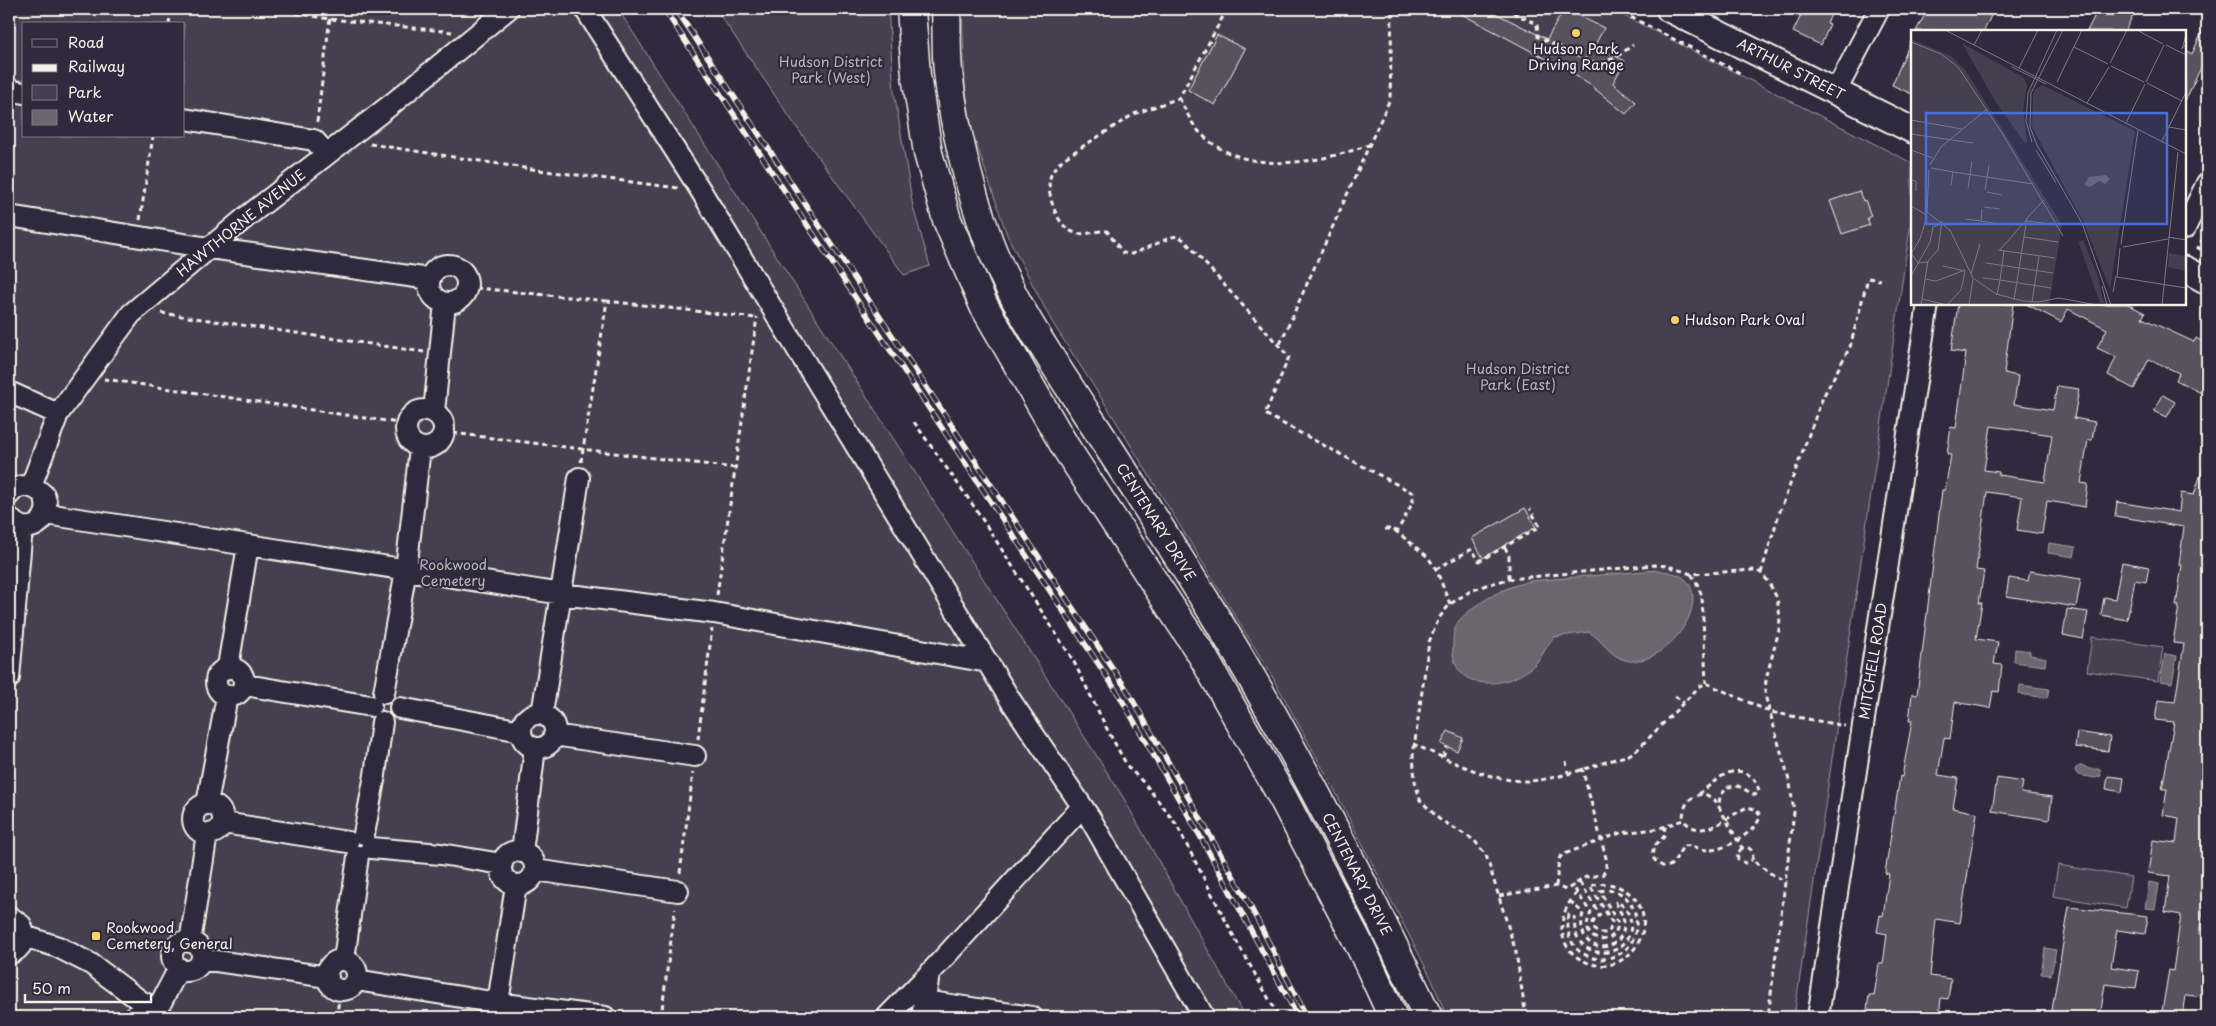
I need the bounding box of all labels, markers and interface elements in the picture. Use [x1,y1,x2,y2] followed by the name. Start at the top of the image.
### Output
[22,22,185,138] legend
[1570,27,1582,39] marker: Hudson Park Driving Range
[68,30,104,53] text: Road
[1911,30,2186,305] inset map
[1734,32,1849,105] street label: ARTHUR STREET
[1528,38,1624,75] place label: Hudson Park Driving Range
[779,51,883,88] park label: Hudson District Park (West)
[68,54,125,77] text: Railway
[68,80,102,103] text: Park
[68,104,113,127] text: Water
[172,164,310,281] street label: HAWTHORNE AVENUE
[1685,309,1805,330] place label: Hudson Park Oval
[1669,314,1681,326] marker: Hudson Park Oval
[1466,358,1570,395] park label: Hudson District Park (East)
[1112,459,1201,585] street label: CENTENARY DRIVE
[419,554,487,591] park label: Rookwood Cemetery
[1853,601,1892,721] street label: MITCHELL ROAD
[1317,809,1398,939] street label: CENTENARY DRIVE
[106,917,233,954] place label: Rookwood Cemetery, General
[90,930,102,942] marker: Rookwood Cemetery, General
[25,971,151,1003] scale bar
[32,976,71,999] text: 50 m

